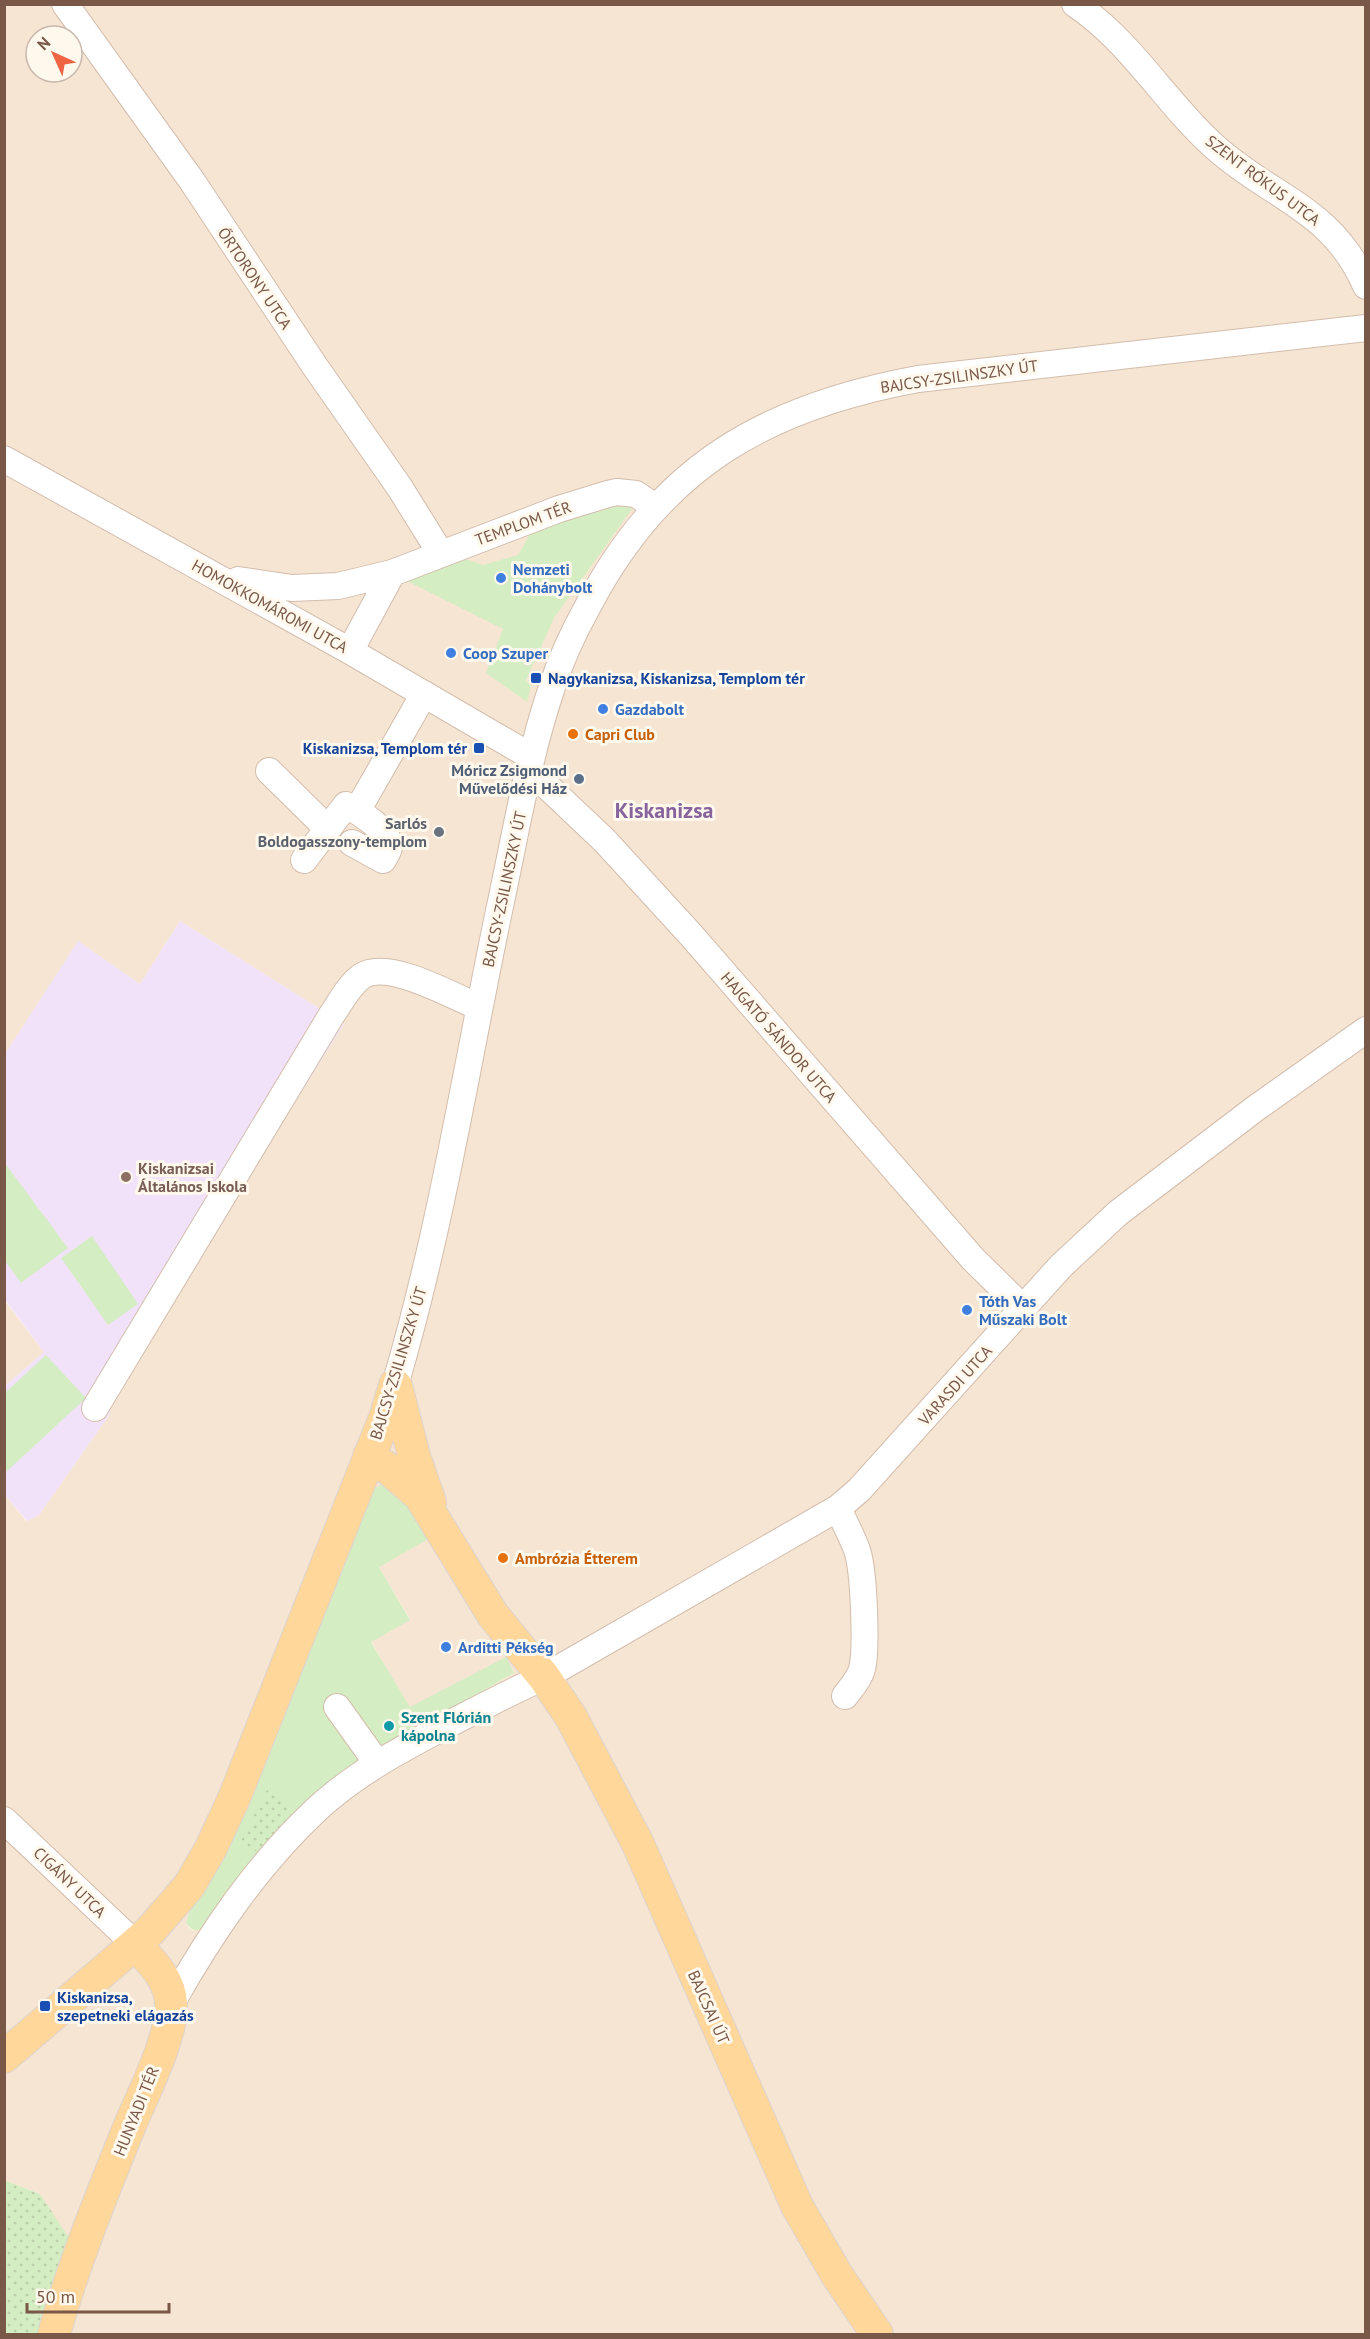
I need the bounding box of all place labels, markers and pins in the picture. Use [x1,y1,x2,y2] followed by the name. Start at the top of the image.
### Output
[513,559,593,597] place label: Nemzeti Dohánybolt
[494,571,508,585] marker: Nemzeti Dohánybolt
[463,643,548,663] place label: Coop Szuper
[444,646,458,660] marker: Coop Szuper
[548,668,805,688] place label: Nagykanizsa, Kiskanizsa, Templom tér
[529,671,543,685] marker: Nagykanizsa, Kiskanizsa, Templom tér
[615,699,684,719] place label: Gazdabolt
[596,702,610,716] marker: Gazdabolt
[585,724,655,744] place label: Capri Club
[566,727,580,741] marker: Capri Club
[303,738,467,758] place label: Kiskanizsa, Templom tér
[472,741,486,755] marker: Kiskanizsa, Templom tér
[451,760,567,798] place label: Móricz Zsigmond Művelődési Ház
[572,772,586,786] marker: Móricz Zsigmond Művelődési Ház
[258,813,427,851] place label: Sarlós Boldogasszony-templom
[432,825,446,839] marker: Sarlós Boldogasszony-templom
[138,1158,247,1196] place label: Kiskanizsai Általános Iskola
[119,1170,133,1184] marker: Kiskanizsai Általános Iskola
[979,1291,1067,1329] place label: Tóth Vas Műszaki Bolt
[960,1303,974,1317] marker: Tóth Vas Műszaki Bolt
[515,1548,638,1568] place label: Ambrózia Étterem
[496,1551,510,1565] marker: Ambrózia Étterem
[458,1637,554,1657] place label: Arditti Pékség
[439,1640,453,1654] marker: Arditti Pékség
[401,1707,491,1745] place label: Szent Flórián kápolna
[382,1719,396,1733] marker: Szent Flórián kápolna
[57,1987,194,2025] place label: Kiskanizsa, szepetneki elágazás
[38,1999,52,2013] marker: Kiskanizsa, szepetneki elágazás

